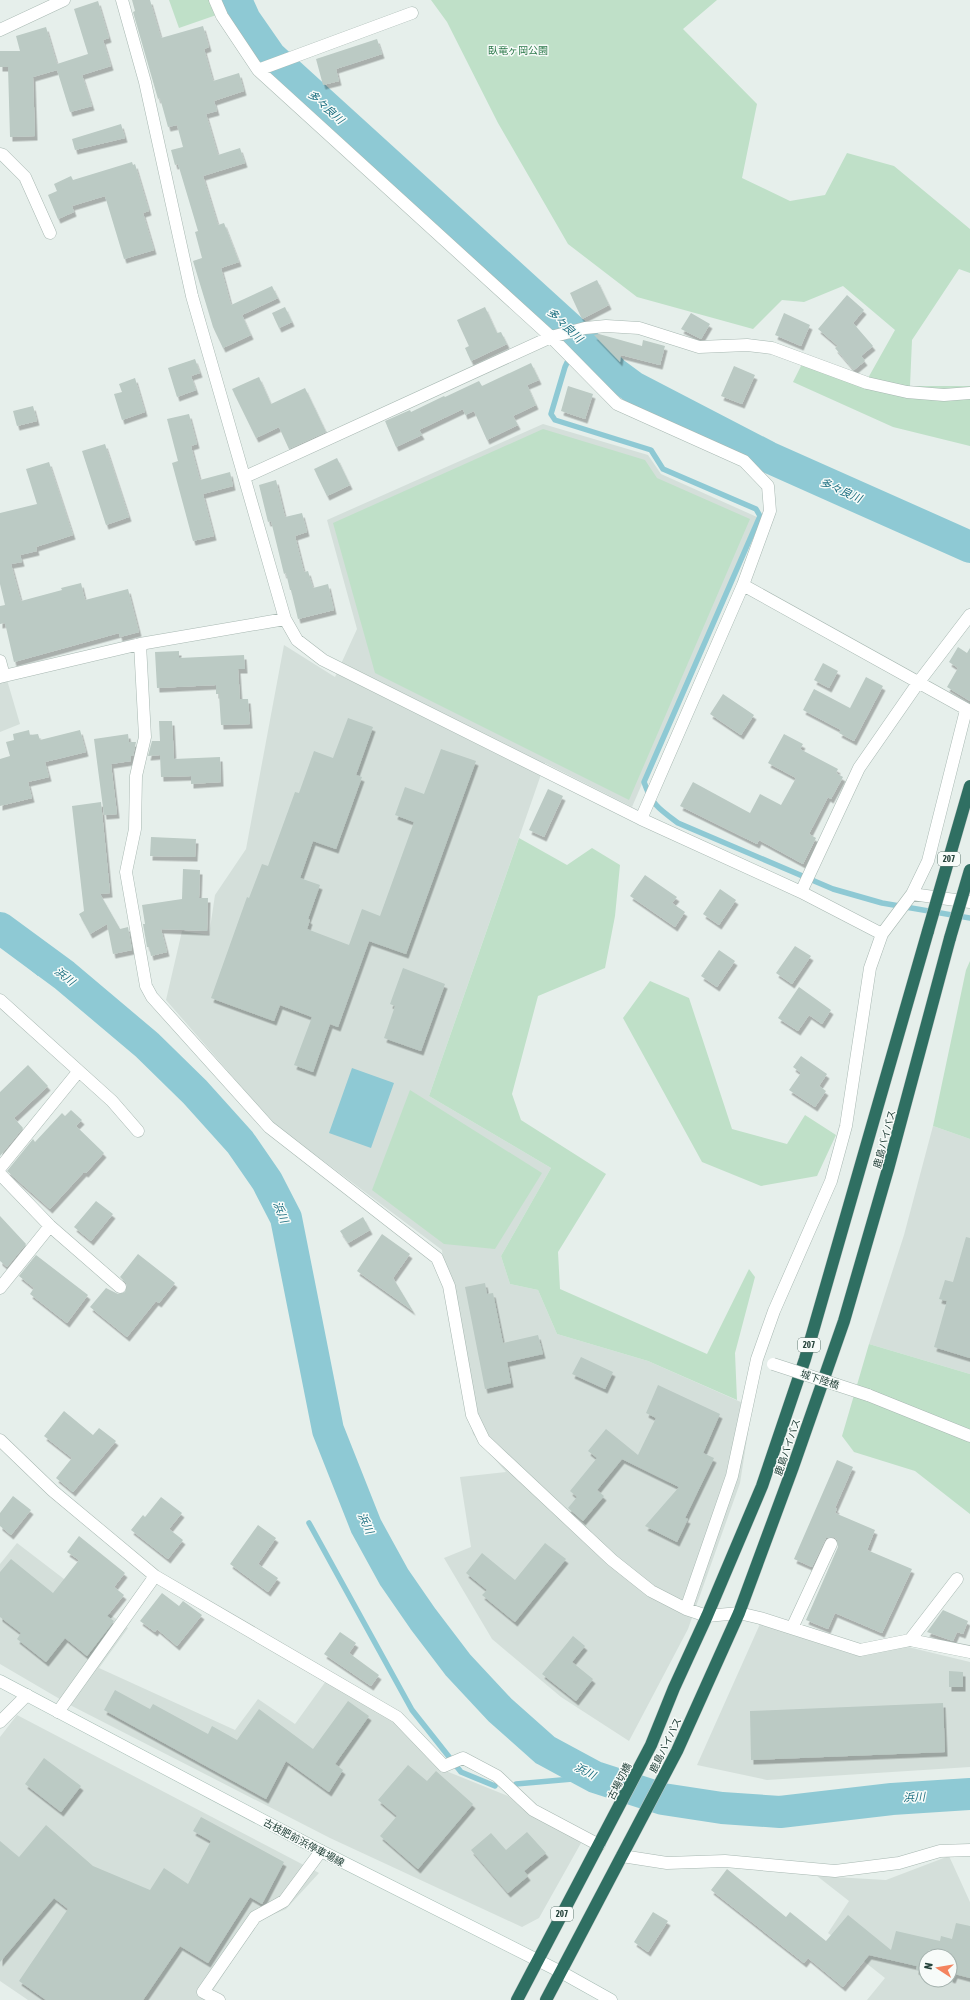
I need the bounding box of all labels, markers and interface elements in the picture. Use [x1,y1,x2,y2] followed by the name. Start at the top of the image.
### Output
[488,45,548,56] park label: 臥竜ヶ岡公園
[306,88,347,127] water label: 多々良川
[545,306,586,345] water label: 多々良川
[818,476,864,505] water label: 多々良川
[938,852,960,866] road number: 207
[53,964,78,988] water label: 浜川
[871,1109,898,1169] street label: 鹿島バイパス
[271,1200,291,1225] water label: 浜川
[798,1338,820,1352] road number: 207
[799,1368,841,1391] street label: 城下陸橋
[773,1417,802,1477] street label: 鹿島バイパス
[356,1510,377,1536] water label: 浜川
[647,1716,684,1775] street label: 鹿島バイパス
[572,1761,598,1782] water label: 浜川
[605,1761,633,1802] street label: 古場切橋
[903,1790,926,1804] water label: 浜川
[261,1816,346,1868] street label: 古枝肥前浜停車場線
[551,1907,573,1921] road number: 207
[918,1948,958,1988] north arrow
[922,1961,935,1970] text: N

